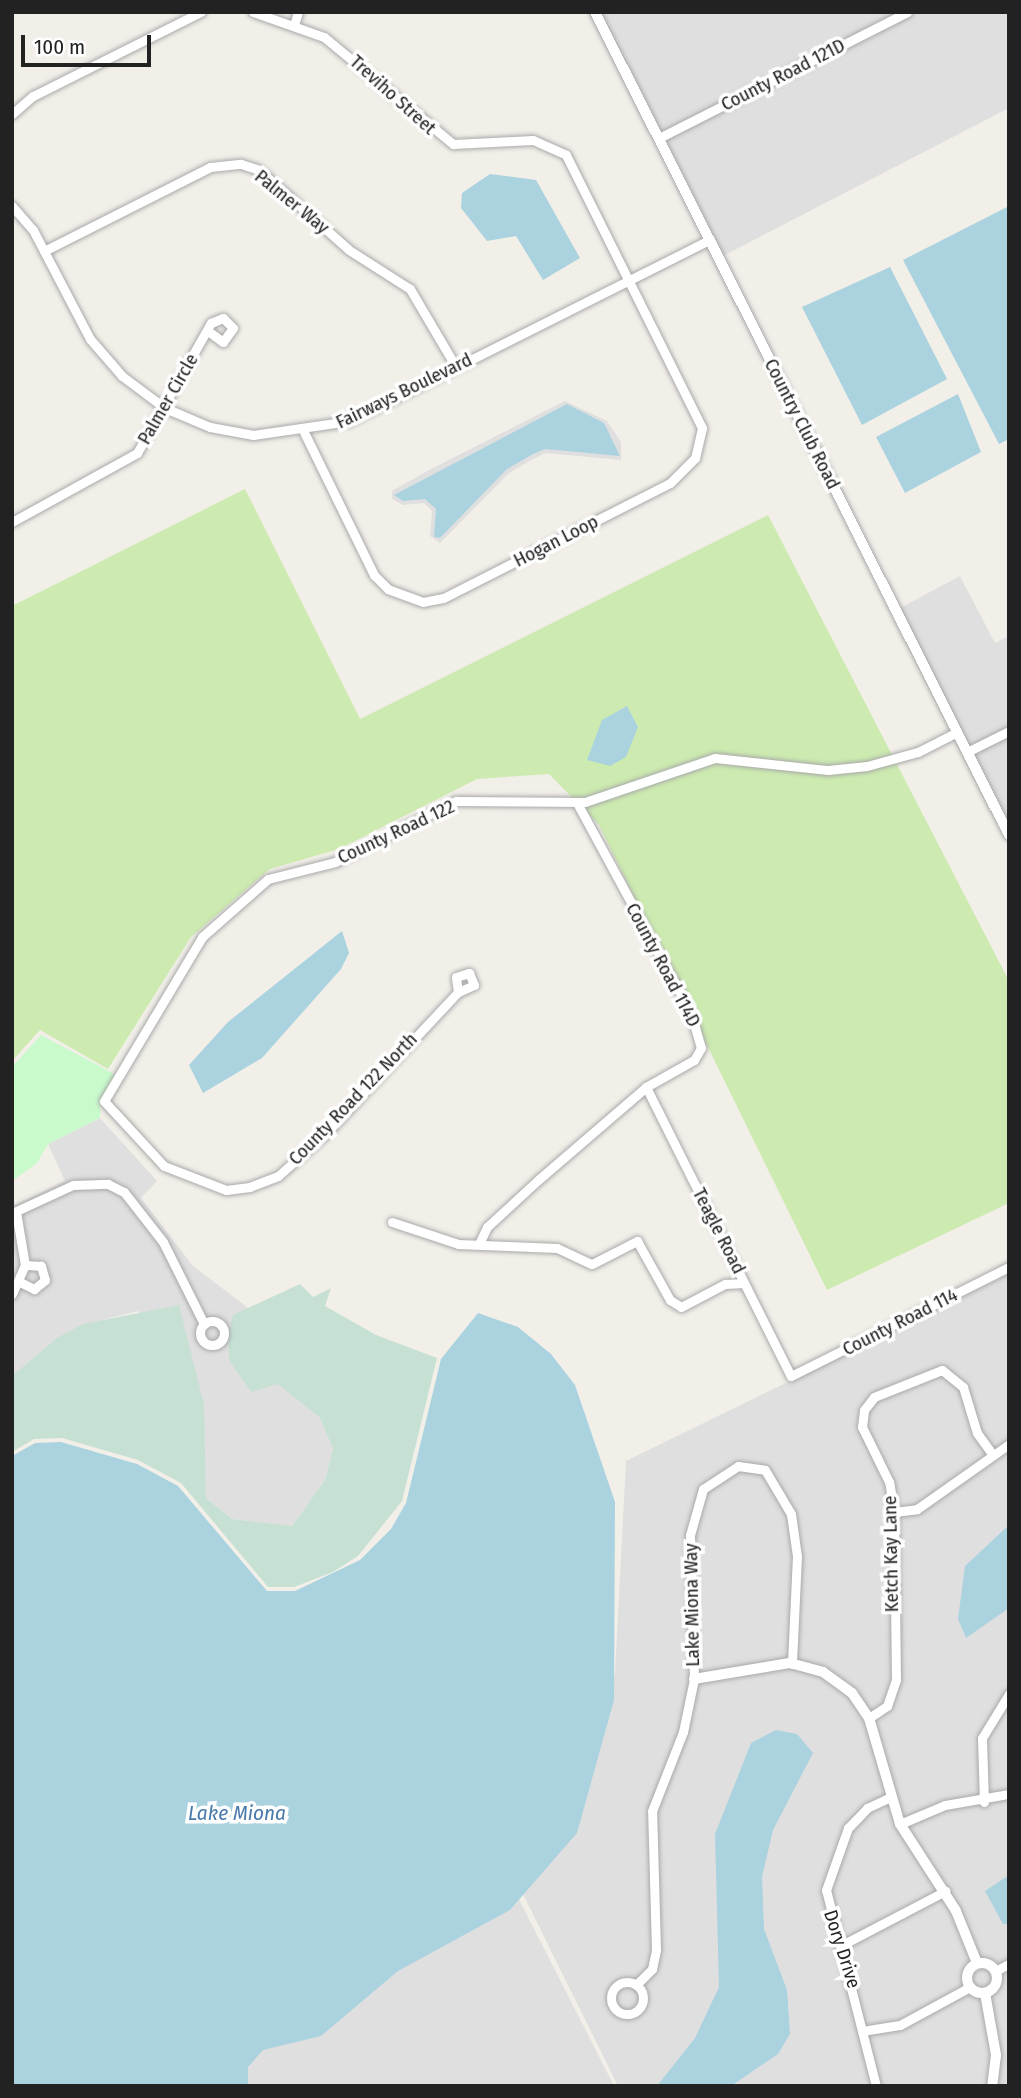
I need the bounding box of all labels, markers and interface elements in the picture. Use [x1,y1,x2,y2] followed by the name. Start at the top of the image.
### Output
[24,21,154,65] scale bar
[34,34,85,60] text: 100 m
[717,34,849,116] street label: County Road 121D
[345,50,441,140] street label: Treviho Street
[250,165,334,239] street label: Palmer Way
[332,348,476,434] street label: Fairways Boulevard
[133,349,203,449] street label: Palmer Circle
[759,355,845,493] street label: Country Club Road
[510,510,602,572] street label: Hogan Loop
[334,795,458,869] street label: County Road 122
[621,899,705,1031] street label: County Road 114D
[284,1028,422,1170] street label: County Road 122 North
[688,1184,750,1278] street label: Teagle Road
[839,1283,961,1361] street label: County Road 114
[879,1496,903,1612] street label: Ketch Kay Lane
[680,1543,704,1667] street label: Lake Miona Way
[188,1800,286,1826] water label: Lake Miona
[819,1907,865,1991] street label: Dory Drive

